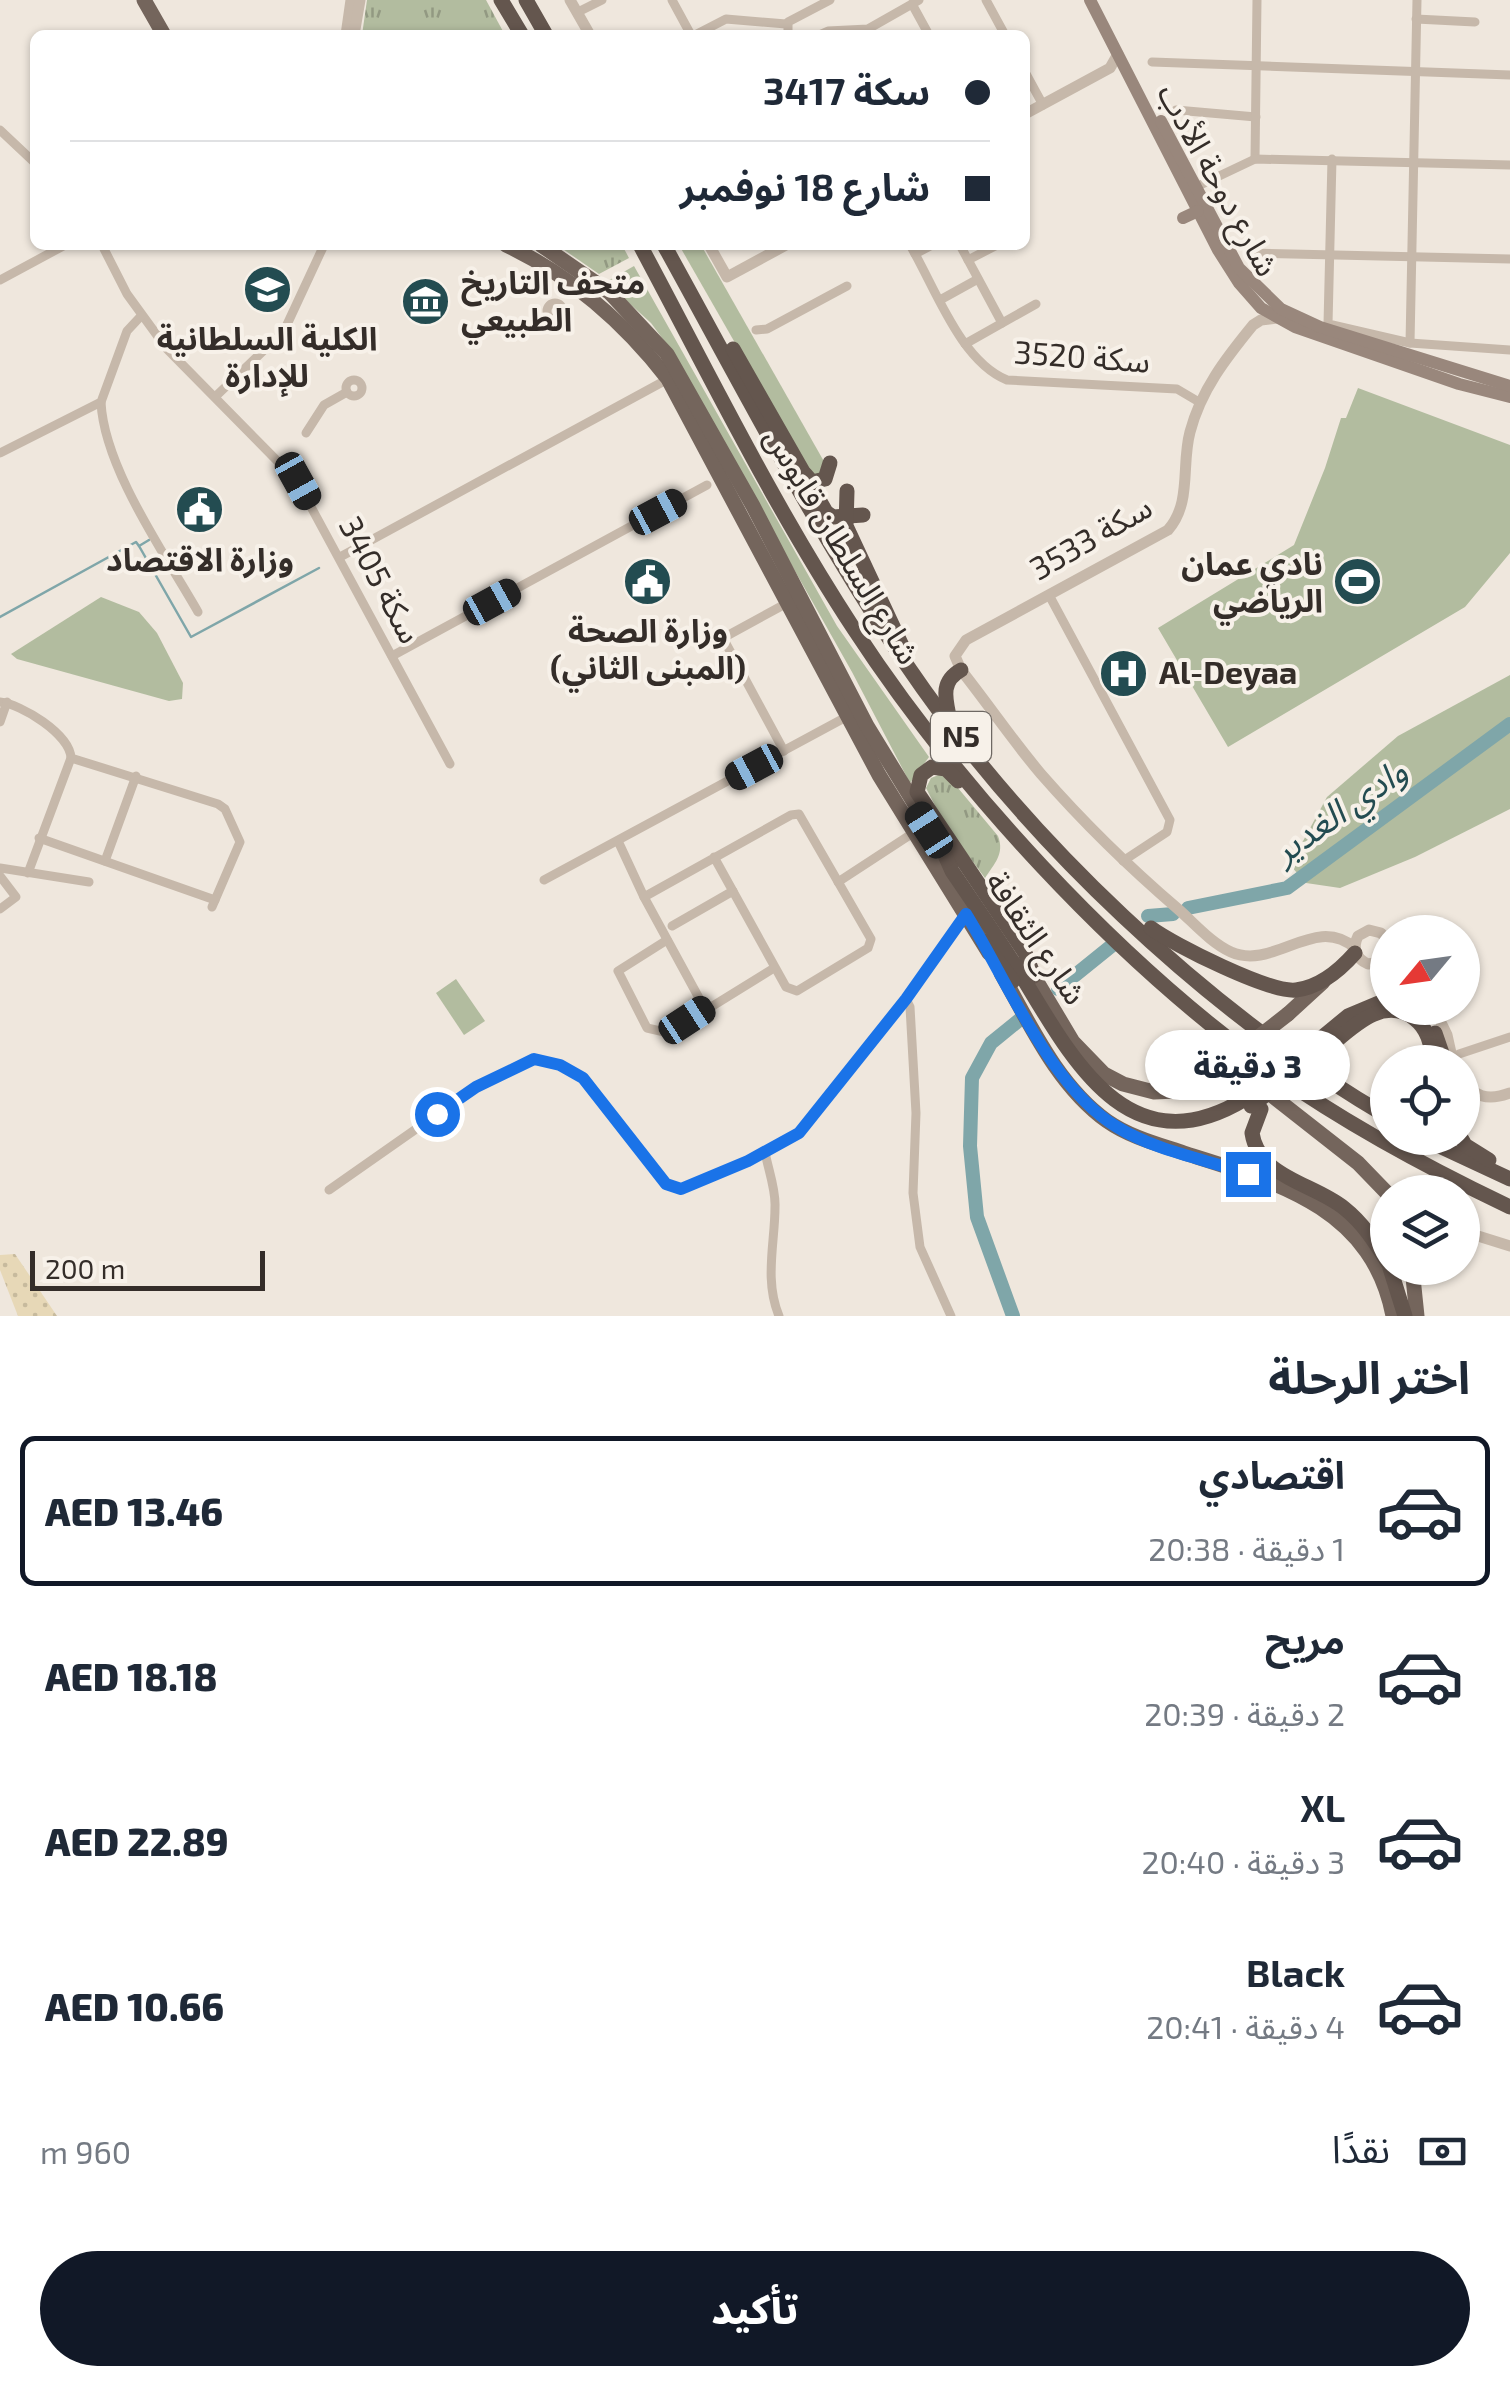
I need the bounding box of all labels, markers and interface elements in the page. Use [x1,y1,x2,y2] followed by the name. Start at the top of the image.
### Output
[763,67,930,113] text: سكة 3417
[1145,76,1288,285] street label: شارع دوحة الأدب
[680,163,930,209] text: شارع 18 نوفمبر
[461,262,645,345] place label: متحف التاريخ الطبيعي
[241,263,293,315] school or university icon: الكلية السلطانية للإدارة
[400,275,452,327] museum icon: متحف التاريخ الطبيعي
[157,318,377,397] place label: الكلية السلطانية للإدارة
[1013,331,1151,379] street label: سكة 3520
[752,420,929,674] street label: شارع السلطان قابوس
[270,447,326,515] car
[174,484,226,536] public building icon: وزارة الاقتصاد
[624,485,692,539] car
[1022,486,1158,586] street label: سكة 3533
[333,509,431,649] street label: سكة 3405
[106,539,294,579] place label: وزارة الاقتصاد
[1181,543,1323,626] place label: نادي عمان الرياضي
[622,555,674,607] public building icon: وزارة الصحة (المبنى الثاني)
[1332,556,1384,608] sports icon: نادي عمان الرياضي
[458,574,526,630] car
[550,610,746,693] place label: وزارة الصحة (المبنى الثاني)
[1098,647,1150,699] hospital icon: Al-Deyaa
[1159,652,1297,691] place label: Al-Deyaa
[931,712,991,762] road number: N5
[720,740,788,794] car
[1261,748,1419,879] water label: وادي الغدير
[900,797,958,863] car
[973,863,1096,1015] street label: شارع الثقافة
[1370,915,1480,1025] north arrow
[1370,915,1480,1285] map controls
[654,991,720,1049] car
[1146,1029,1350,1099] callout: 3 دقيقة
[1370,1045,1480,1155] button: locate
[1193,1046,1302,1084] text: 3 دقيقة
[415,1092,460,1137] route start
[1226,1152,1271,1197] route end
[1370,1175,1480,1285] button: layers
[30,1246,265,1290] scale bar
[45,1251,125,1285] text: 200 m
[1268,1349,1470,1403] text: اختر الرحلة
[1199,1451,1345,1497] text: اقتصادي
[1375,1466,1465,1556] icon: car
[45,1488,223,1534] text: AED 13.46
[1148,1529,1345,1567] text: 1 دقيقة · 20:38
[1265,1616,1345,1662] text: مريح
[1375,1631,1465,1721] icon: car
[45,1653,217,1699] text: AED 18.18
[1144,1694,1345,1732] text: 2 دقيقة · 20:39
[1300,1784,1345,1830] text: XL
[1375,1796,1465,1886] icon: car
[45,1818,229,1864] text: AED 22.89
[1142,1842,1345,1880] text: 3 دقيقة · 20:40
[1246,1949,1345,1995] text: Black
[1375,1961,1465,2051] icon: car
[45,1983,224,2029] text: AED 10.66
[1146,2007,1345,2045] text: 4 دقيقة · 20:41
[1415,2124,1470,2179] icon: cash
[1332,2125,1390,2171] text: نقدًا
[40,2132,131,2170] text: 960 m
[40,2251,1470,2366] button: تأكيد

